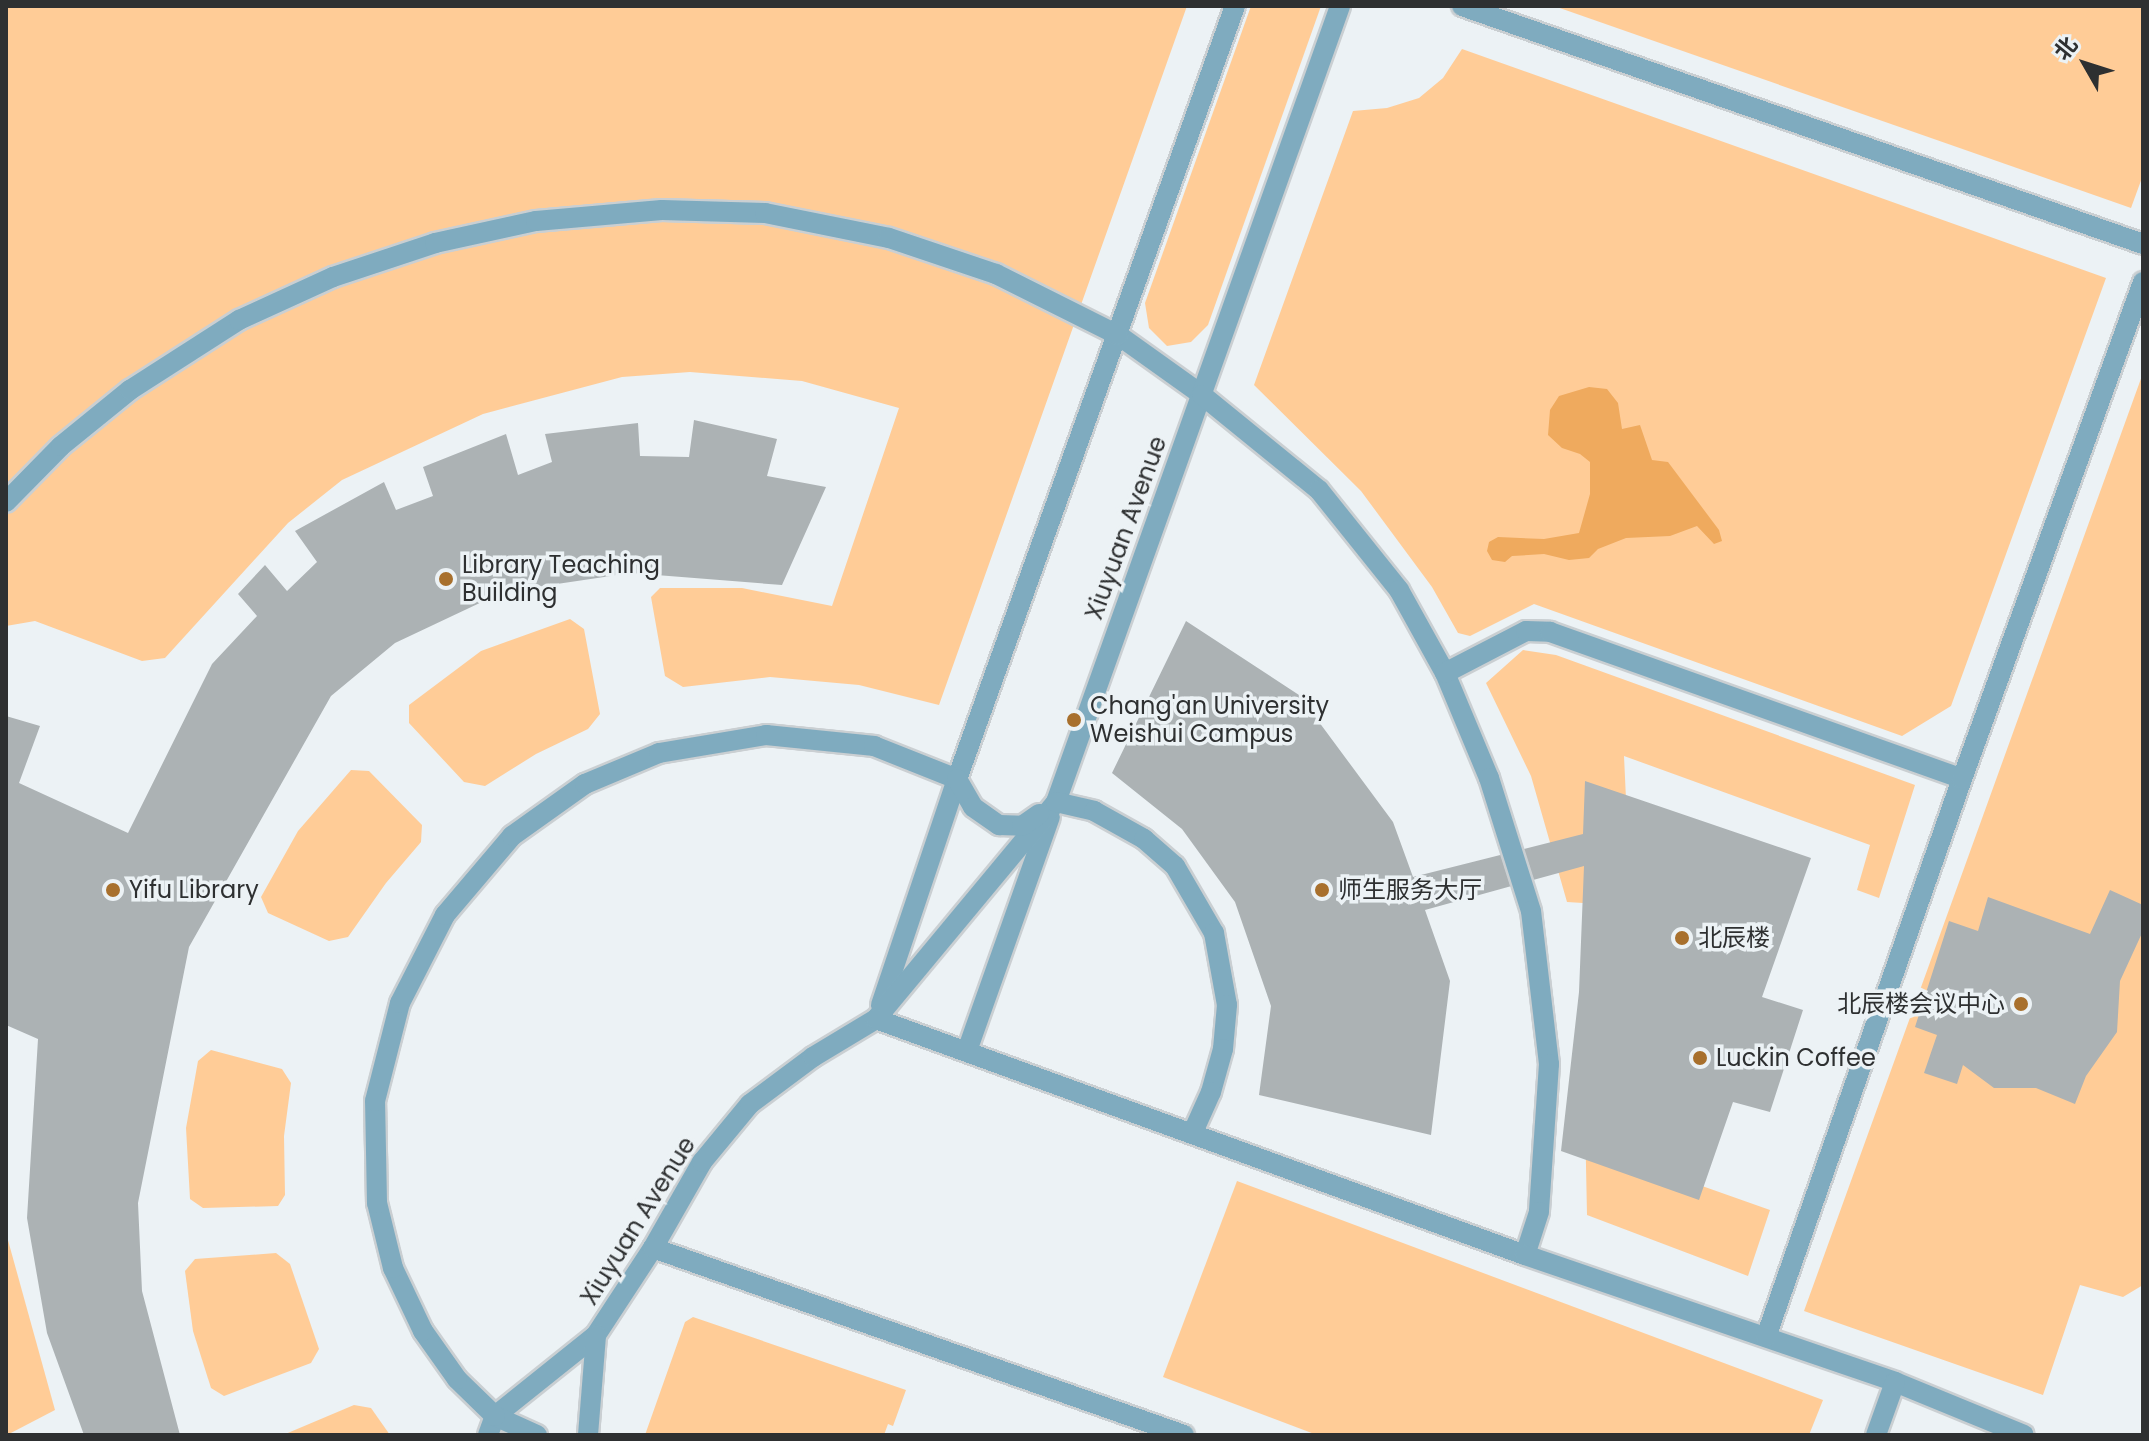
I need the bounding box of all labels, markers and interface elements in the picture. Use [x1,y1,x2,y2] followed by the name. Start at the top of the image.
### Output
[2045,24,2125,104] north arrow
[2047,30,2085,67] text: 北
[1079,432,1173,624] street label: Xiuyuan Avenue
[462,551,660,607] place label: Library Teaching Building
[437,570,455,588] marker: Library Teaching Building
[1090,692,1329,748] place label: Chang'an University Weishui Campus
[1065,711,1083,729] marker: Chang'an University Weishui Campus
[129,876,259,904] place label: Yifu Library
[1338,876,1482,904] place label: 师生服务大厅
[104,881,122,899] marker: Yifu Library
[1313,881,1331,899] marker: 师生服务大厅
[1698,924,1770,952] place label: 北辰楼
[1673,929,1691,947] marker: 北辰楼
[1837,990,2005,1018] place label: 北辰楼会议中心
[2012,995,2030,1013] marker: 北辰楼会议中心
[1716,1044,1876,1072] place label: Luckin Coffee
[1691,1049,1709,1067] marker: Luckin Coffee
[575,1131,701,1311] street label: Xiuyuan Avenue

